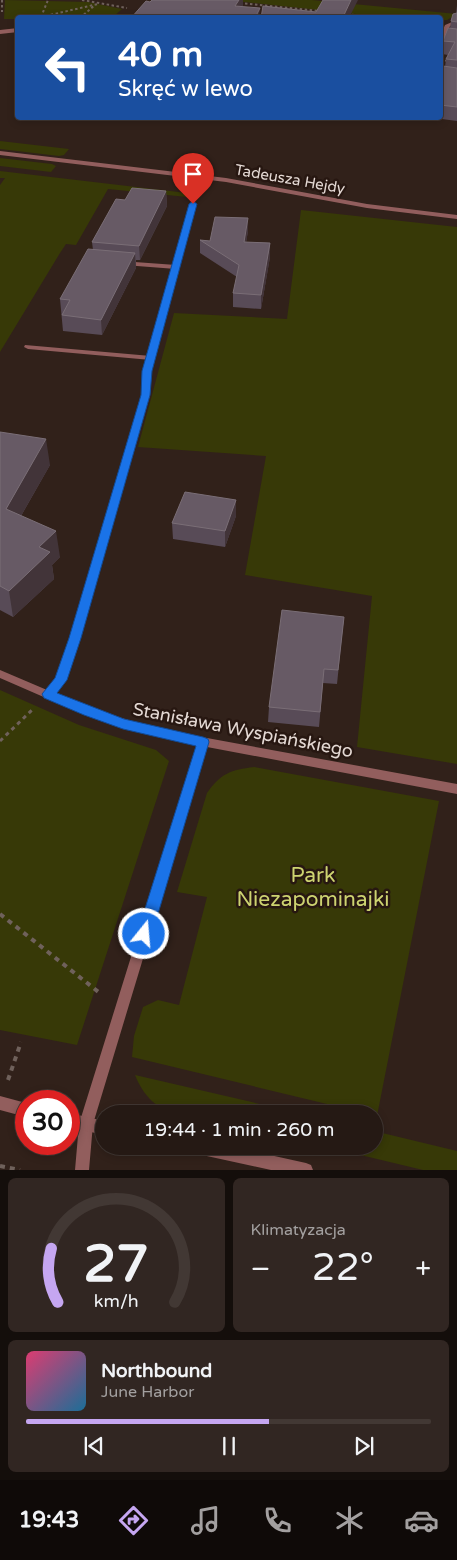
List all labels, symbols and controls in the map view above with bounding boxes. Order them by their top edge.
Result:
text: 40 m [118,34,203,76]
icon: left [35,35,100,100]
text: Skręć w lewo [118,76,253,102]
pin [172,153,214,204]
icon: arrive [179,160,207,188]
street label: Tadeusza Hejdy [234,160,346,198]
street label: Stanisława Wyspiańskiego [131,698,355,762]
park label: Park Niezapominajki [236,863,390,912]
position arrow [117,907,169,959]
speed limit sign: 30 [15,1090,80,1155]
text: 19:44 · 1 min · 260 m [143,1119,335,1141]
text: Klimatyzacja [251,1220,346,1240]
text: 27 [84,1233,149,1296]
text: 22° [312,1245,374,1291]
text: − [251,1252,270,1286]
text: + [415,1252,431,1286]
text: km/h [94,1291,139,1312]
text: Northbound [101,1360,212,1382]
text: June Harbor [101,1382,194,1402]
icon: previous [80,1432,108,1460]
icon: pause [215,1432,243,1460]
icon: next [350,1432,378,1460]
icon: directions [116,1503,151,1538]
icon: music [188,1503,223,1538]
icon: phone [260,1503,295,1538]
icon: climate [332,1503,367,1538]
icon: car [404,1503,439,1538]
text: 19:43 [18,1507,79,1533]

